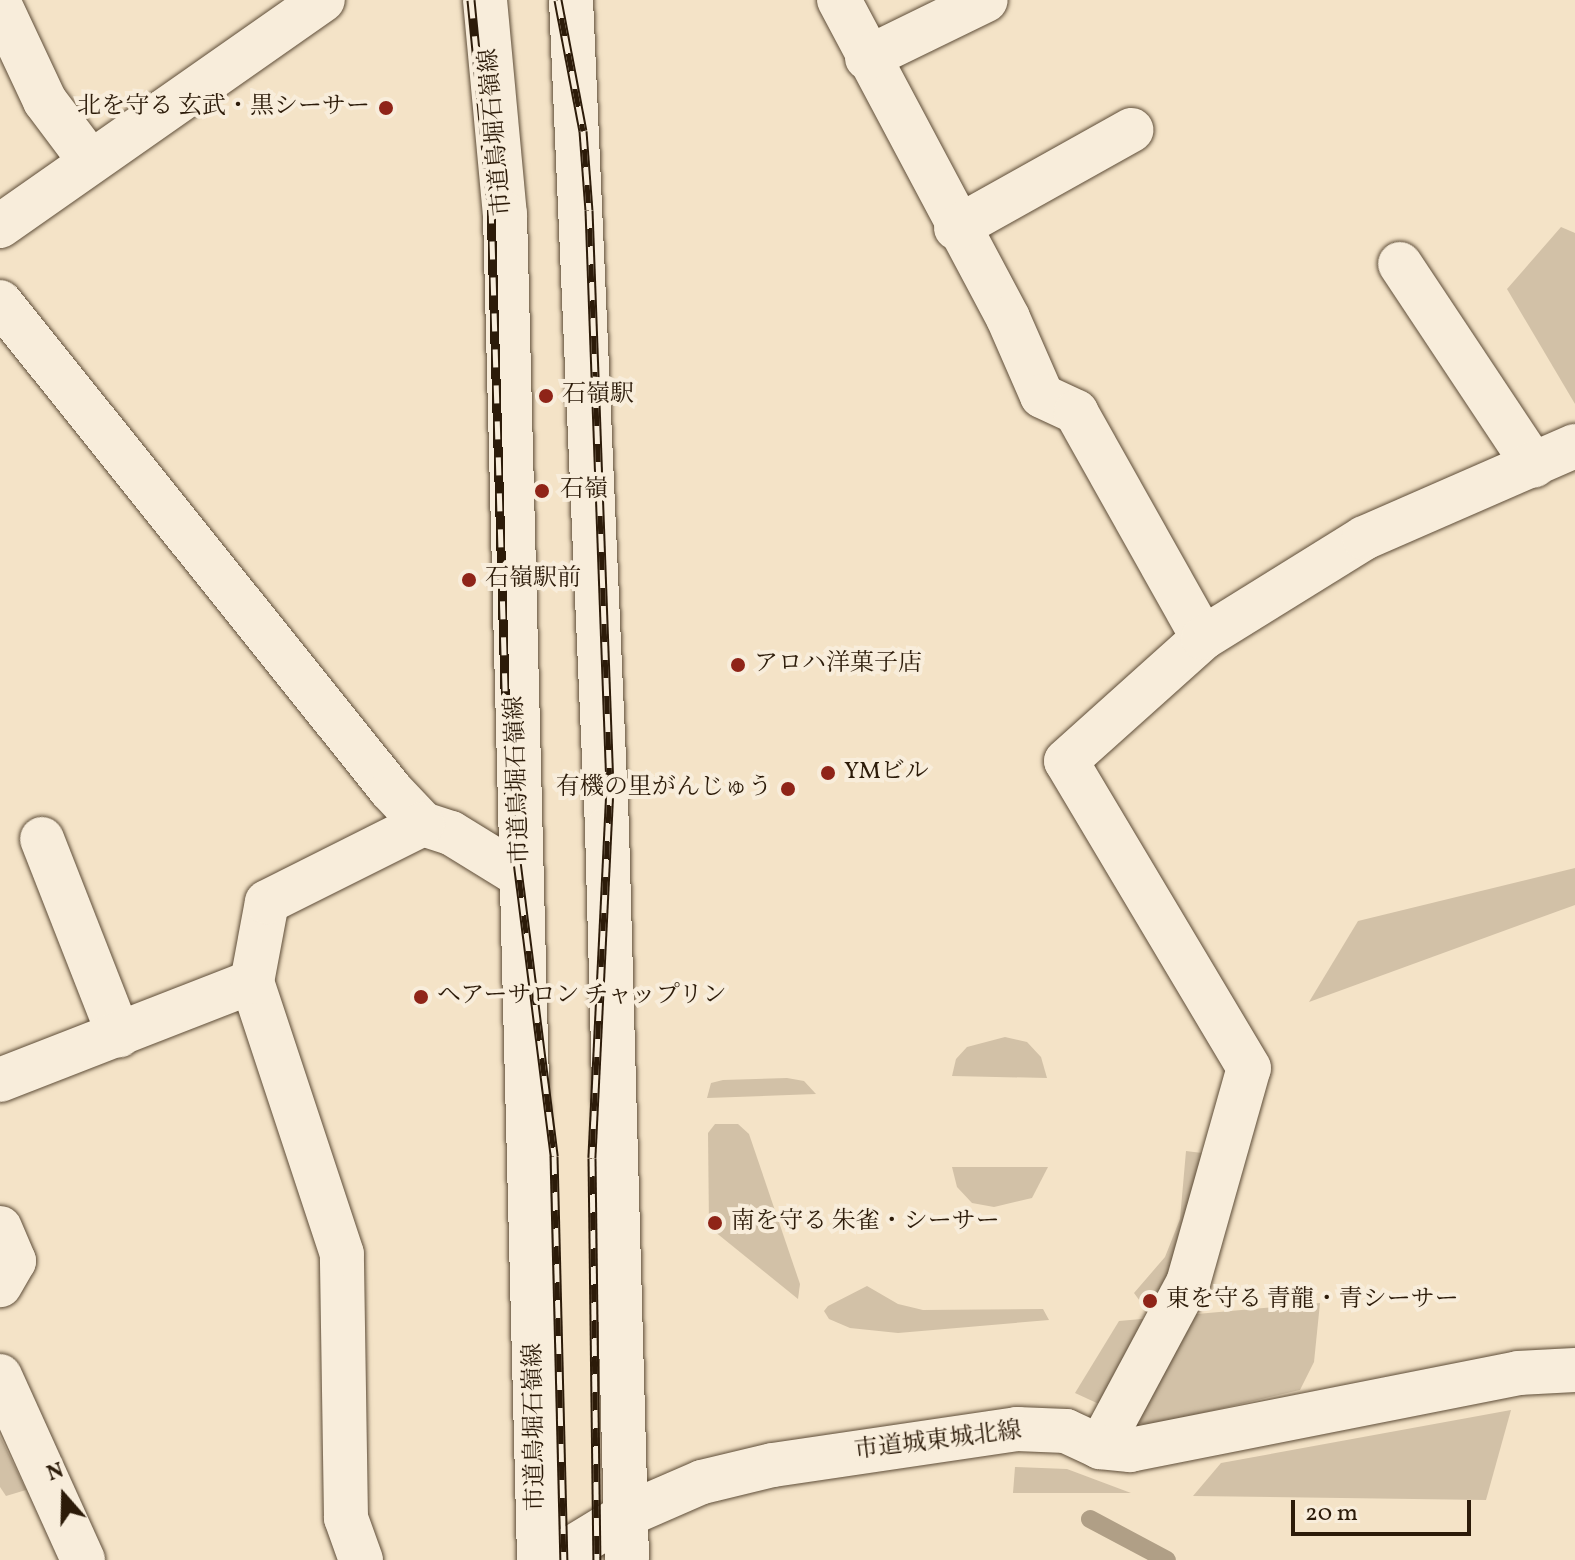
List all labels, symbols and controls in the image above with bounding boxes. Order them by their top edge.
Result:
street label: 市道鳥堀石嶺線 [475,47,519,217]
place label: 北を守る 玄武・黒シーサー [77,94,370,122]
marker: 北を守る 玄武・黒シーサー [377,99,395,117]
place label: 石嶺駅 [562,382,634,410]
marker: 石嶺駅 [537,387,555,405]
place label: 石嶺 [560,477,608,505]
marker: 石嶺 [531,480,553,502]
place label: 石嶺駅前 [485,566,581,594]
marker: 石嶺駅前 [460,571,478,589]
place label: アロハ洋菓子店 [754,651,922,679]
marker: アロハ洋菓子店 [729,656,747,674]
street label: 市道鳥堀石嶺線 [502,696,536,864]
place label: YMビル [844,759,929,787]
marker: YMビル [819,764,837,782]
place label: 有機の里がんじゅう [556,775,772,803]
marker: 有機の里がんじゅう [779,780,797,798]
place label: ヘアーサロン チャップリン [437,983,729,1011]
marker: ヘアーサロン チャップリン [412,988,430,1006]
place label: 南を守る 朱雀・シーサー [731,1209,1000,1237]
marker: 南を守る 朱雀・シーサー [706,1214,724,1232]
place label: 東を守る 青龍・青シーサー [1166,1287,1459,1315]
marker: 東を守る 青龍・青シーサー [1141,1292,1159,1310]
street label: 市道鳥堀石嶺線 [520,1343,552,1511]
street label: 市道城東城北線 [853,1417,1023,1467]
north arrow [24,1456,104,1536]
text: N [43,1456,68,1490]
scale bar [1295,1484,1475,1534]
text: 20 m [1305,1497,1358,1531]

